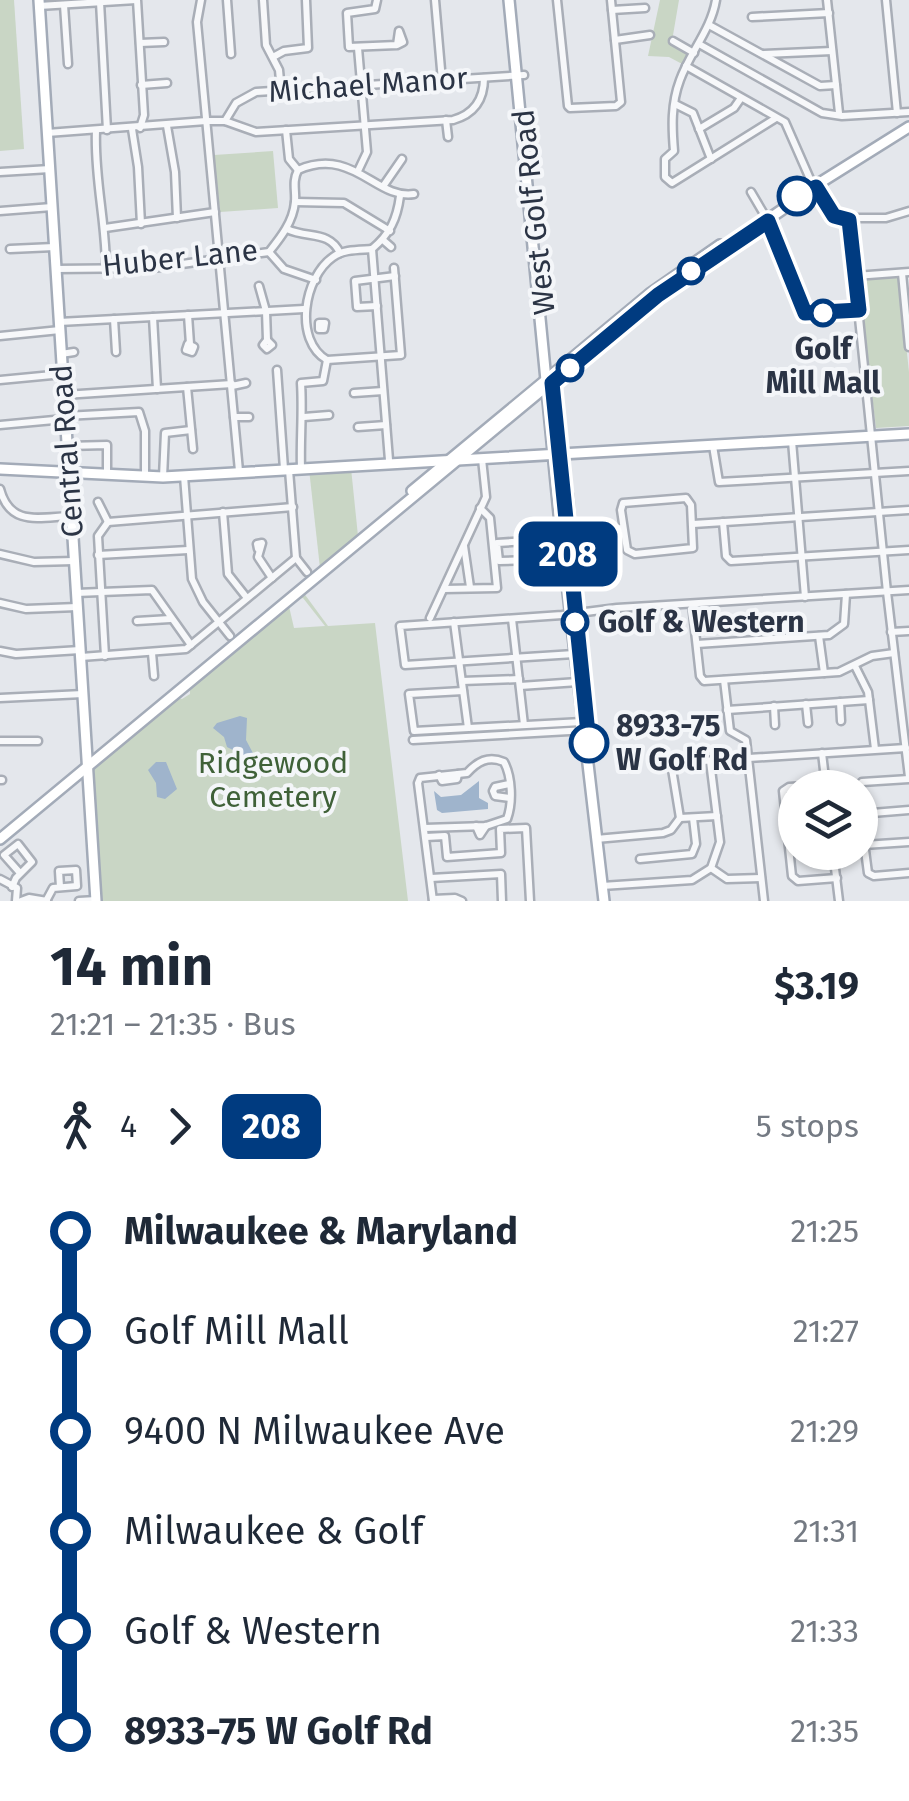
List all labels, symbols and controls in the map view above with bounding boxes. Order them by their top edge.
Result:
street label: Michael Manor [267,60,469,110]
street label: West Golf Road [505,108,563,316]
unlabelled marker [778,177,816,215]
street label: Huber Lane [100,232,260,284]
unlabelled marker [678,258,704,284]
marker: Golf Mill Mall [810,300,836,326]
place label: Golf Mill Mall [766,331,880,401]
unlabelled marker [557,355,583,381]
street label: Central Road [43,363,91,539]
line badge: 208 [510,522,626,586]
text: 208 [539,533,597,575]
place label: Golf & Western [598,604,805,640]
marker: Golf & Western [562,609,588,635]
place label: 8933-75 W Golf Rd [616,708,748,778]
marker: 8933-75 W Golf Rd [570,724,608,762]
park label: Ridgewood Cemetery [198,745,348,815]
map controls [778,770,878,870]
button: layers [778,770,878,870]
text: 14 min [50,934,213,1000]
text: $3.19 [774,963,859,1009]
text: 21:21 – 21:35 · Bus [50,1005,296,1043]
icon: walk [50,1099,105,1154]
icon: forward [152,1099,207,1154]
text: 208 [242,1105,301,1147]
text: 4 [120,1107,137,1145]
text: 5 stops [756,1107,859,1145]
text: Milwaukee & Maryland [124,1208,518,1254]
text: 21:25 [791,1212,859,1250]
text: Golf Mill Mall [124,1308,349,1354]
text: 21:27 [793,1312,859,1350]
text: 9400 N Milwaukee Ave [124,1408,505,1454]
text: 21:29 [790,1412,859,1450]
text: Milwaukee & Golf [124,1508,423,1554]
text: 21:31 [793,1512,859,1550]
text: Golf & Western [124,1608,382,1654]
text: 21:33 [790,1612,859,1650]
text: 8933-75 W Golf Rd [124,1708,433,1754]
text: 21:35 [790,1712,859,1750]

